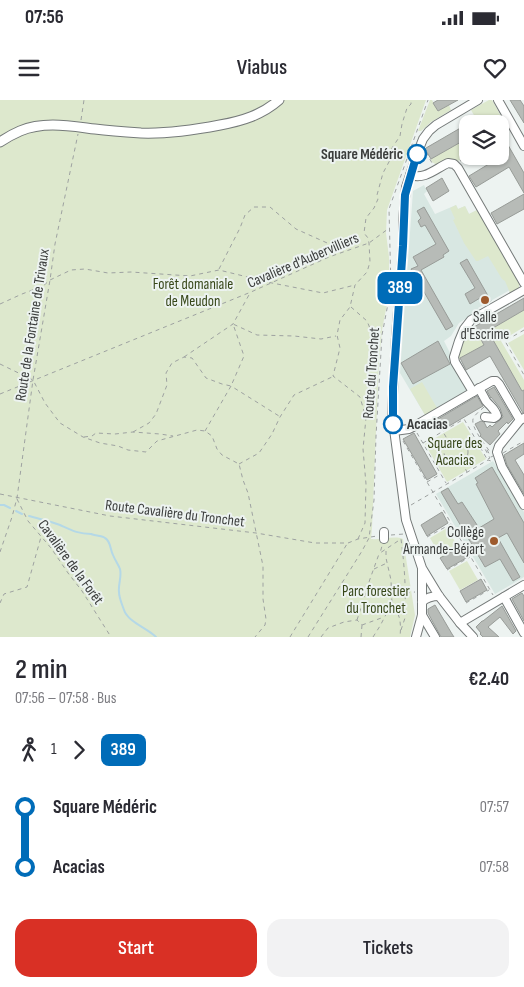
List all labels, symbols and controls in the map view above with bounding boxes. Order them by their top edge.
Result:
text: 07:56 [25,6,64,29]
icon: menu [15,54,43,82]
text: Viabus [237,54,287,81]
icon: heart [481,54,509,82]
map controls [459,115,509,165]
button: layers [459,115,509,165]
marker: Square Médéric [407,144,427,164]
place label: Square Médéric [321,145,403,164]
street label: Cavalière d'Aubervilliers [245,228,362,292]
street label: Route de la Fontaine de Trivaux [11,247,54,403]
line badge: 389 [371,272,429,304]
park label: Forêt domaniale de Meudon [153,275,233,311]
text: 389 [387,277,413,298]
marker: Salle d'Escrime [479,294,491,306]
place label: Salle d'Escrime [461,308,509,344]
street label: Route du Tronchet [359,326,384,419]
marker: Acacias [383,414,403,434]
place label: Acacias [406,415,448,434]
park label: Square des Acacias [428,434,482,470]
street label: Route Cavalière du Tronchet [104,496,246,532]
street label: Cavalière de la Forêt [33,516,108,609]
place label: Collège Armande-Béjart [402,523,484,559]
marker: Collège Armande-Béjart [488,535,500,547]
park label: Parc forestier du Tronchet [342,582,411,618]
text: 2 min [15,653,67,686]
text: €2.40 [468,668,509,691]
text: 07:56 – 07:58 · Bus [15,689,117,708]
icon: walk [15,736,43,764]
icon: forward [65,736,93,764]
text: 389 [111,739,136,760]
text: 1 [51,740,57,759]
text: Square Médéric [53,796,157,819]
text: 07:57 [480,798,509,817]
text: Acacias [53,856,105,879]
text: 07:58 [479,858,509,877]
button: Start [15,919,257,977]
button: Tickets [267,919,509,977]

